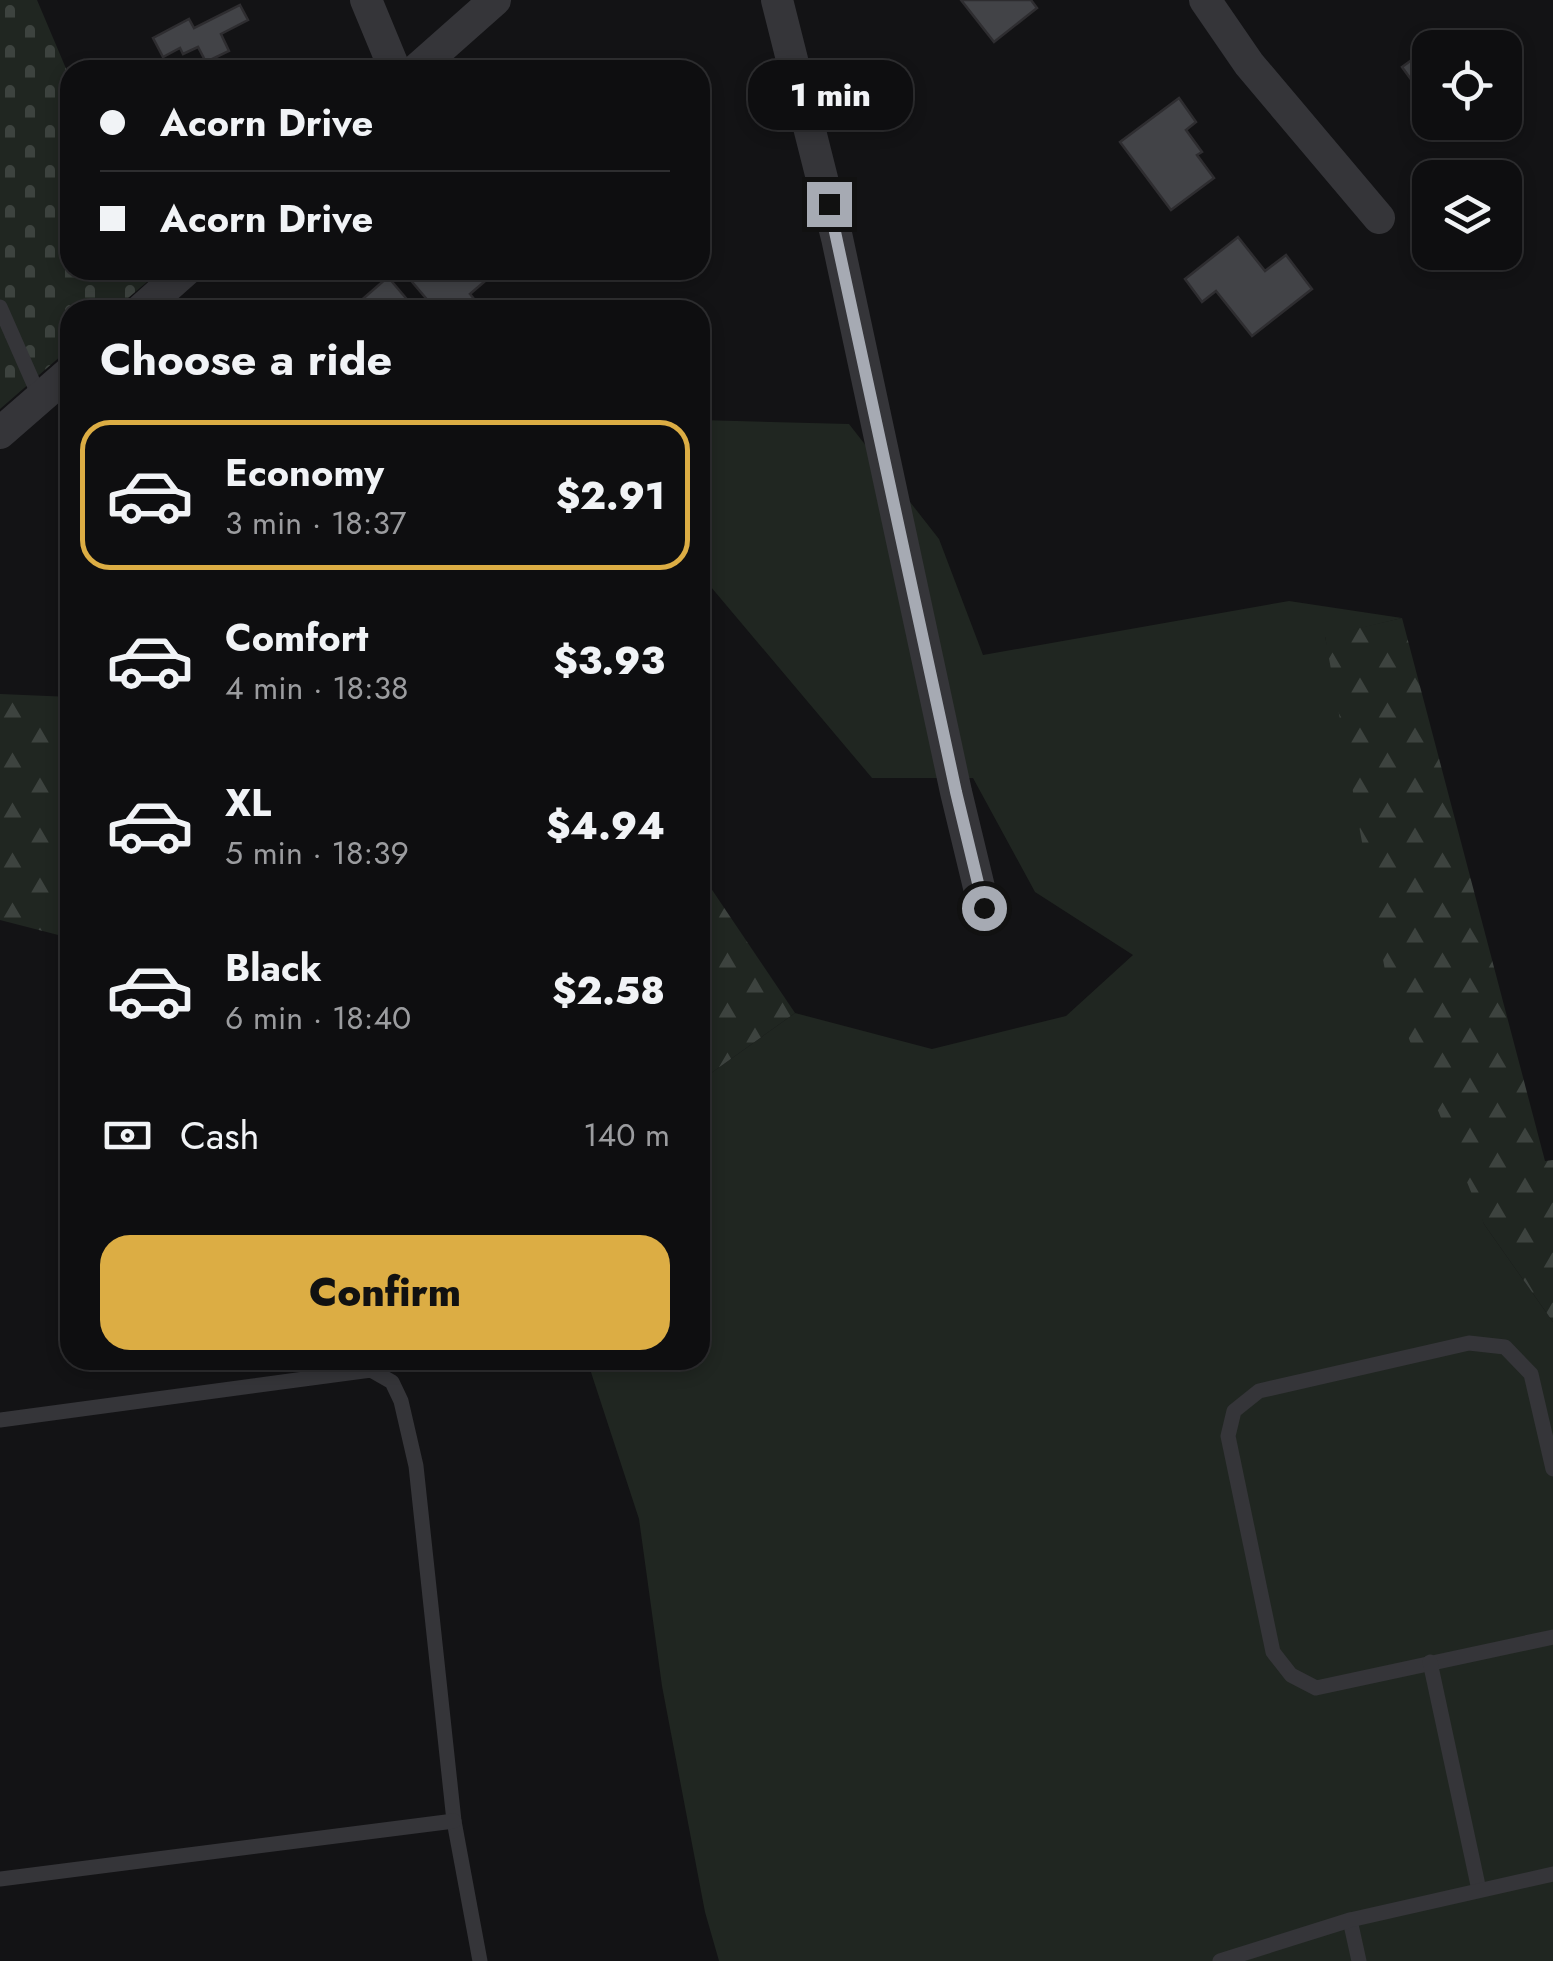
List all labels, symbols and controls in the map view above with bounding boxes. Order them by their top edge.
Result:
map controls [1412,30,1522,270]
button: locate [1412,30,1522,140]
callout: 1 min [746,59,912,129]
text: 1 min [790,72,871,118]
text: Acorn Drive [160,95,373,150]
button: layers [1412,160,1522,270]
route end [807,182,852,227]
text: Acorn Drive [160,191,373,246]
text: Choose a ride [100,327,392,392]
text: Economy [225,445,384,500]
icon: car [105,450,195,540]
text: $2.91 [556,468,665,523]
text: 3 min · 18:37 [225,500,406,546]
text: Comfort [225,610,368,665]
icon: car [105,615,195,705]
text: $3.93 [554,633,665,688]
text: 4 min · 18:38 [225,665,409,711]
text: XL [225,775,271,830]
icon: car [105,780,195,870]
text: $4.94 [546,798,665,853]
text: 5 min · 18:39 [225,830,409,876]
route start [962,886,1007,931]
text: Black [225,940,322,995]
icon: car [105,945,195,1035]
text: $2.58 [552,963,665,1018]
text: 6 min · 18:40 [225,995,411,1041]
icon: cash [100,1108,155,1163]
text: Cash [180,1108,260,1163]
text: 140 m [583,1112,670,1158]
button: Confirm [100,1235,670,1350]

